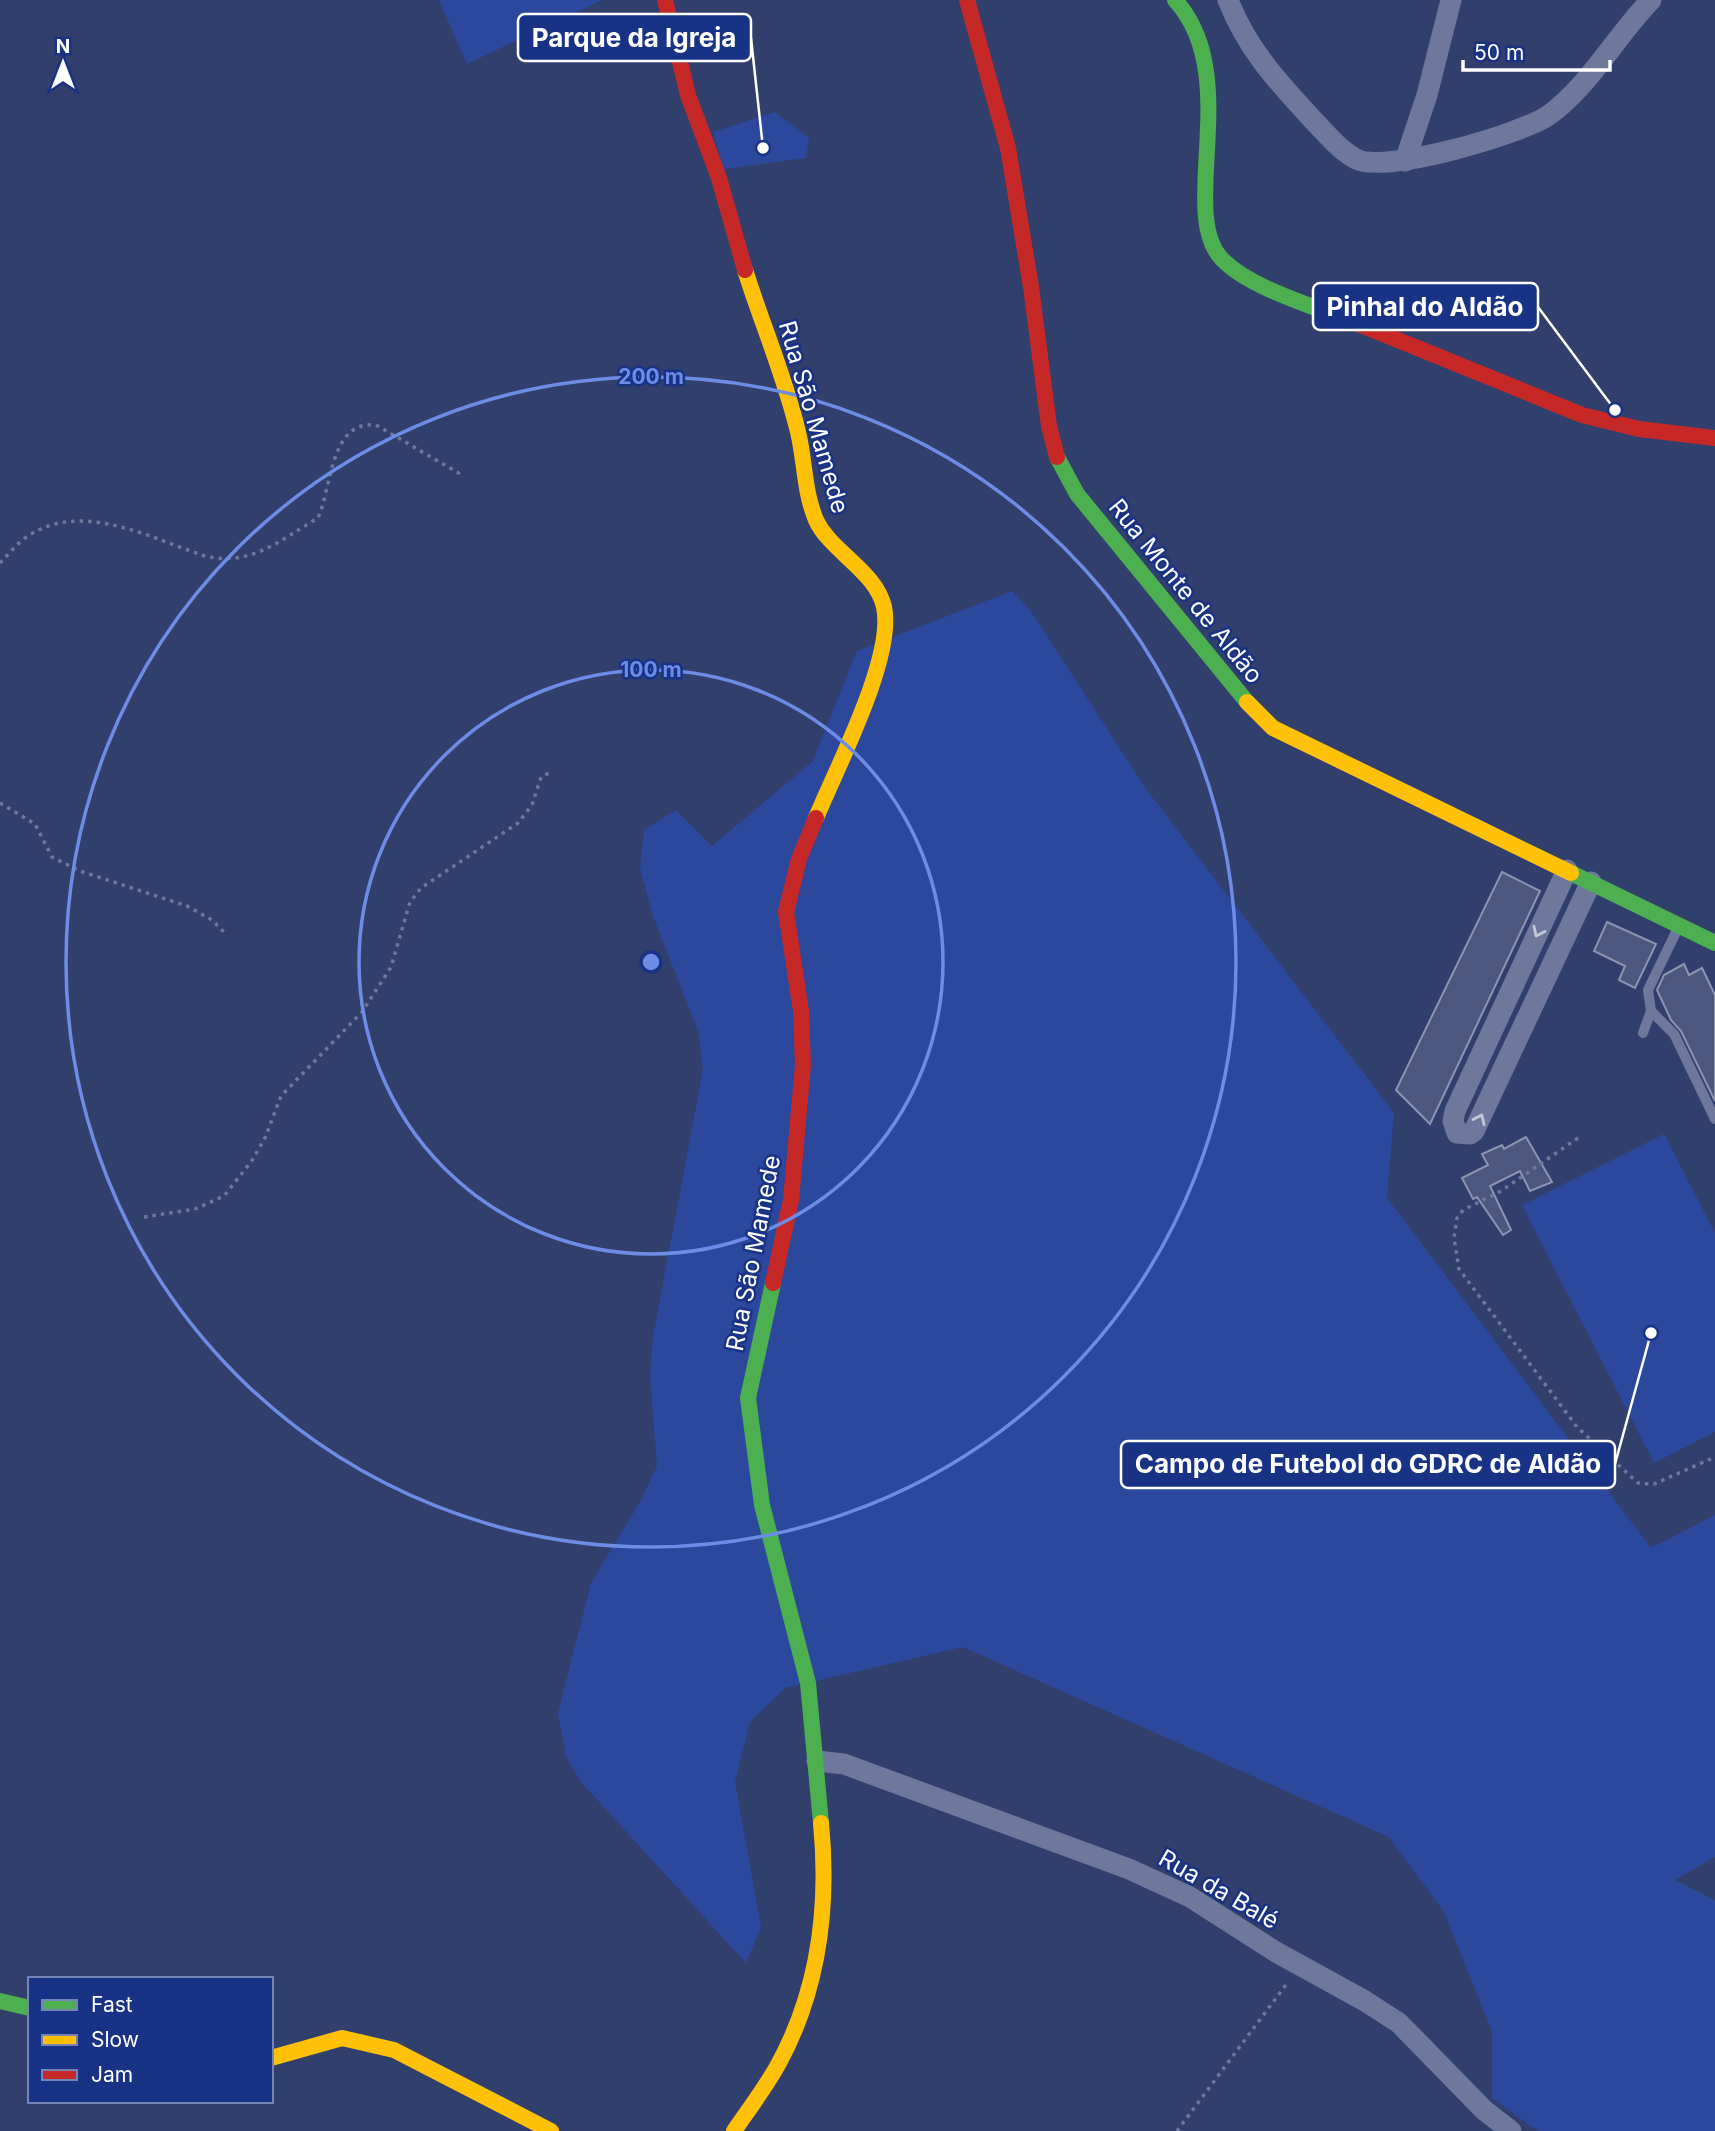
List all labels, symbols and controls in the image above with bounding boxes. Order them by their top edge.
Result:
callout: Parque da Igreja [518,14,751,61]
text: Parque da Igreja [532,22,736,53]
north arrow [28,28,98,98]
scale bar [1463,28,1610,72]
text: N [56,35,70,58]
text: 50 m [1474,40,1524,65]
callout: Pinhal do Aldão [1313,283,1538,330]
text: Pinhal do Aldão [1327,291,1523,322]
street label: Rua São Mamede [773,317,855,517]
text: 200 m [618,364,684,389]
street label: Rua Monte de Aldão [1103,493,1269,689]
text: 100 m [620,657,682,682]
one-way arrow [1532,925,1546,937]
centre of rings [639,950,663,974]
one-way arrow [1472,1114,1486,1127]
street label: Rua São Mamede [720,1153,786,1353]
callout: Campo de Futebol do GDRC de Aldão [1121,1441,1615,1488]
text: Campo de Futebol do GDRC de Aldão [1135,1448,1601,1479]
street label: Rua da Balé [1154,1843,1284,1935]
legend [28,1977,273,2103]
text: Fast [91,1992,133,2017]
text: Slow [91,2027,139,2052]
text: Jam [91,2062,133,2087]

